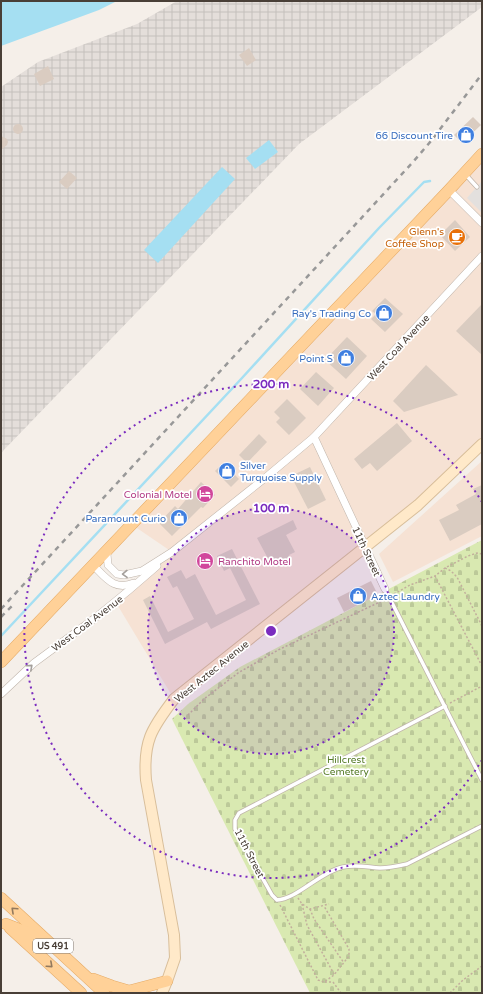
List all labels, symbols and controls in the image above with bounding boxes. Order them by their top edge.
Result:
shop icon: 66 Discount Tire [456,125,476,145]
place label: 66 Discount Tire [375,130,453,142]
place label: Glenn's Coffee Shop [385,226,444,250]
cafe icon: Glenn's Coffee Shop [447,227,467,247]
shop icon: Ray's Trading Co [374,303,394,323]
place label: Ray's Trading Co [292,308,371,320]
street label: West Coal Avenue [365,312,433,383]
shop icon: Point S [336,348,356,368]
place label: Point S [299,353,333,365]
text: 200 m [253,377,289,391]
place label: Silver Turquoise Supply [240,460,323,484]
shop icon: Silver Turquoise Supply [217,461,237,481]
hotel icon: Colonial Motel [195,484,215,504]
place label: Colonial Motel [124,489,192,501]
text: 100 m [253,501,289,515]
shop icon: Paramount Curio [169,508,189,528]
place label: Paramount Curio [85,513,166,525]
street label: 11th Street [349,525,383,578]
hotel icon: Ranchito Motel [195,551,215,571]
place label: Ranchito Motel [218,556,291,568]
one-way arrow [122,570,128,578]
shop icon: Aztec Laundry [348,586,368,606]
place label: Aztec Laundry [371,591,440,603]
street label: West Coal Avenue [50,593,126,654]
centre of rings [264,624,278,638]
street label: West Aztec Avenue [172,638,251,705]
one-way arrow [25,665,32,672]
park label: Hillcrest Cemetery [323,754,370,778]
street label: 11th Street [232,827,267,880]
one-way arrow [11,908,18,915]
road number: US 491 [33,939,73,953]
one-way arrow [46,960,53,967]

